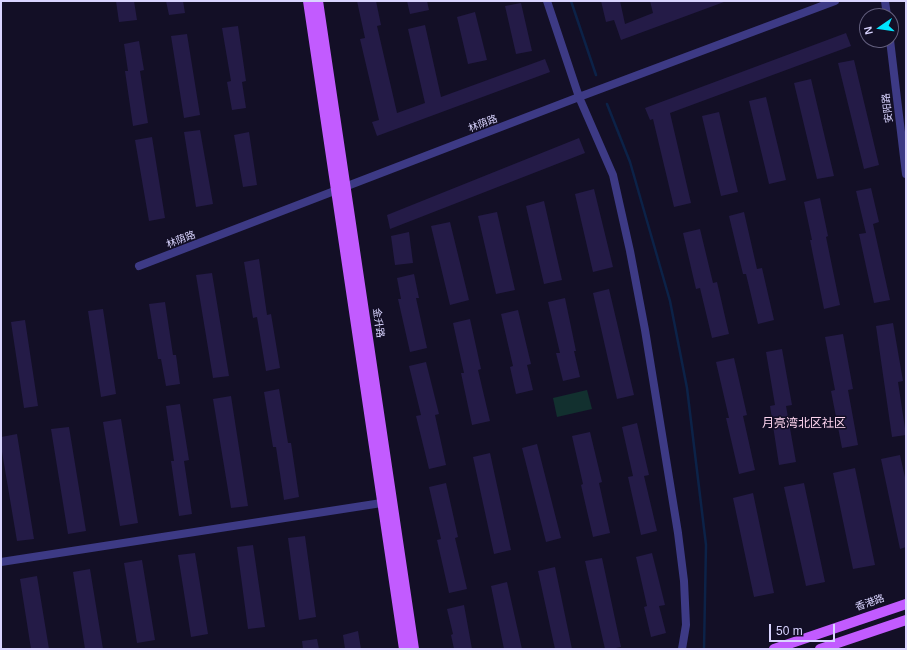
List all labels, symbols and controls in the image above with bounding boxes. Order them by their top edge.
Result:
north arrow [859,8,899,48]
text: N [862,25,875,36]
street label: 安阳路 [880,92,896,124]
street label: 林荫路 [467,113,499,135]
street label: 林荫路 [165,229,197,251]
street label: 金升路 [370,307,386,339]
district label: 月亮湾北区社区 [762,417,846,431]
street label: 香港路 [854,592,886,614]
scale bar [771,616,837,642]
text: 50 m [776,624,803,638]

